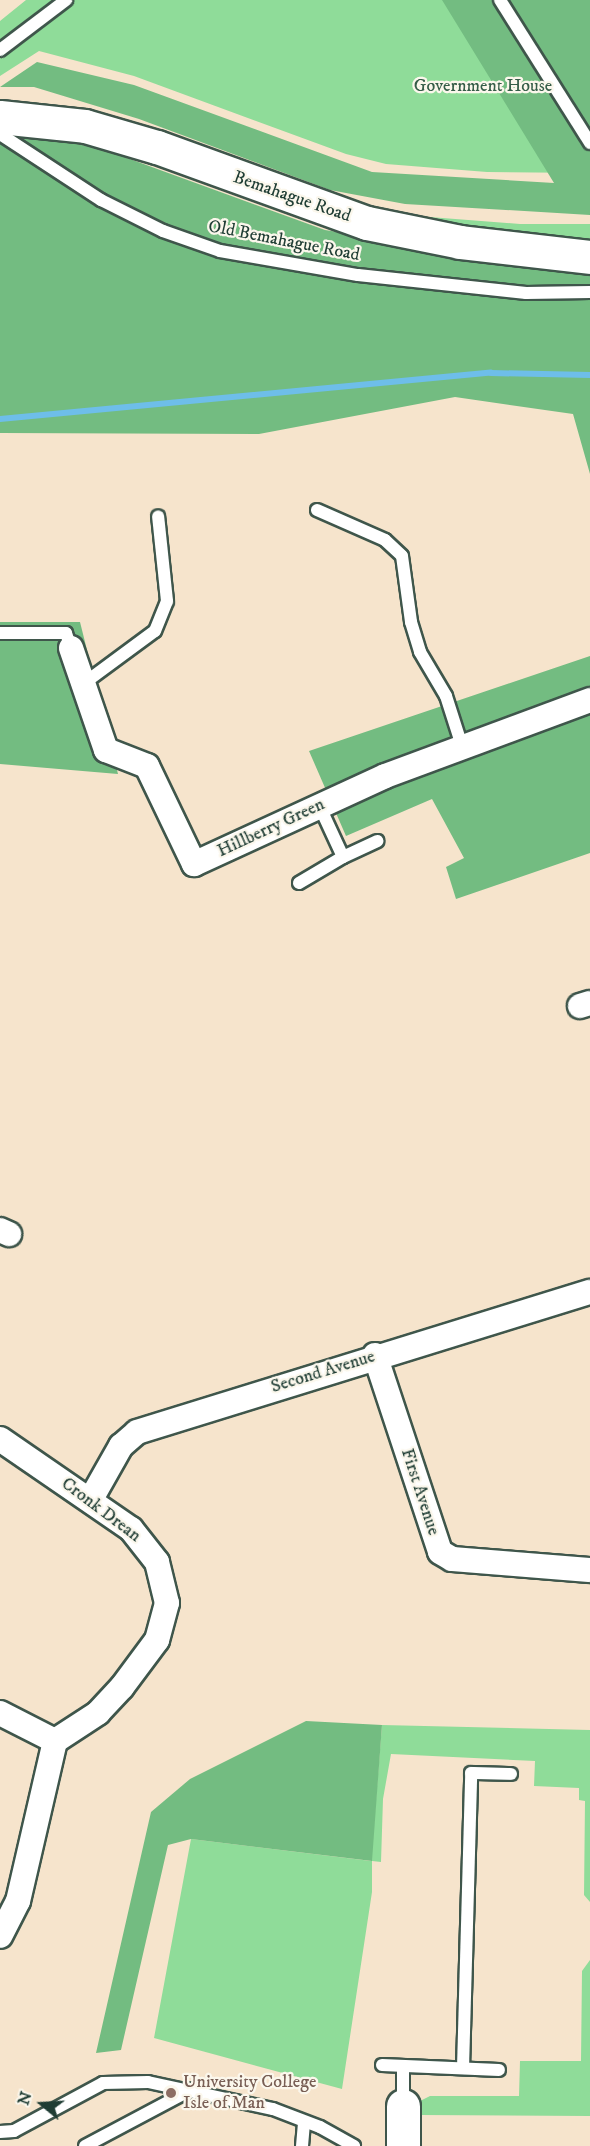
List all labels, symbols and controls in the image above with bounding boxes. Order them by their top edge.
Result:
park label: Government House [414,75,552,97]
street label: Bemahague Road [230,167,354,227]
street label: Old Bemahague Road [206,216,362,266]
street label: Hillberry Green [214,794,328,862]
street label: Second Avenue [268,1346,378,1398]
street label: First Avenue [396,1446,444,1538]
street label: Cronk Drean [57,1473,145,1547]
place label: University College Isle of Man [183,2072,316,2114]
north arrow [12,2074,72,2134]
marker: University College Isle of Man [164,2086,178,2100]
text: N [13,2089,36,2108]

